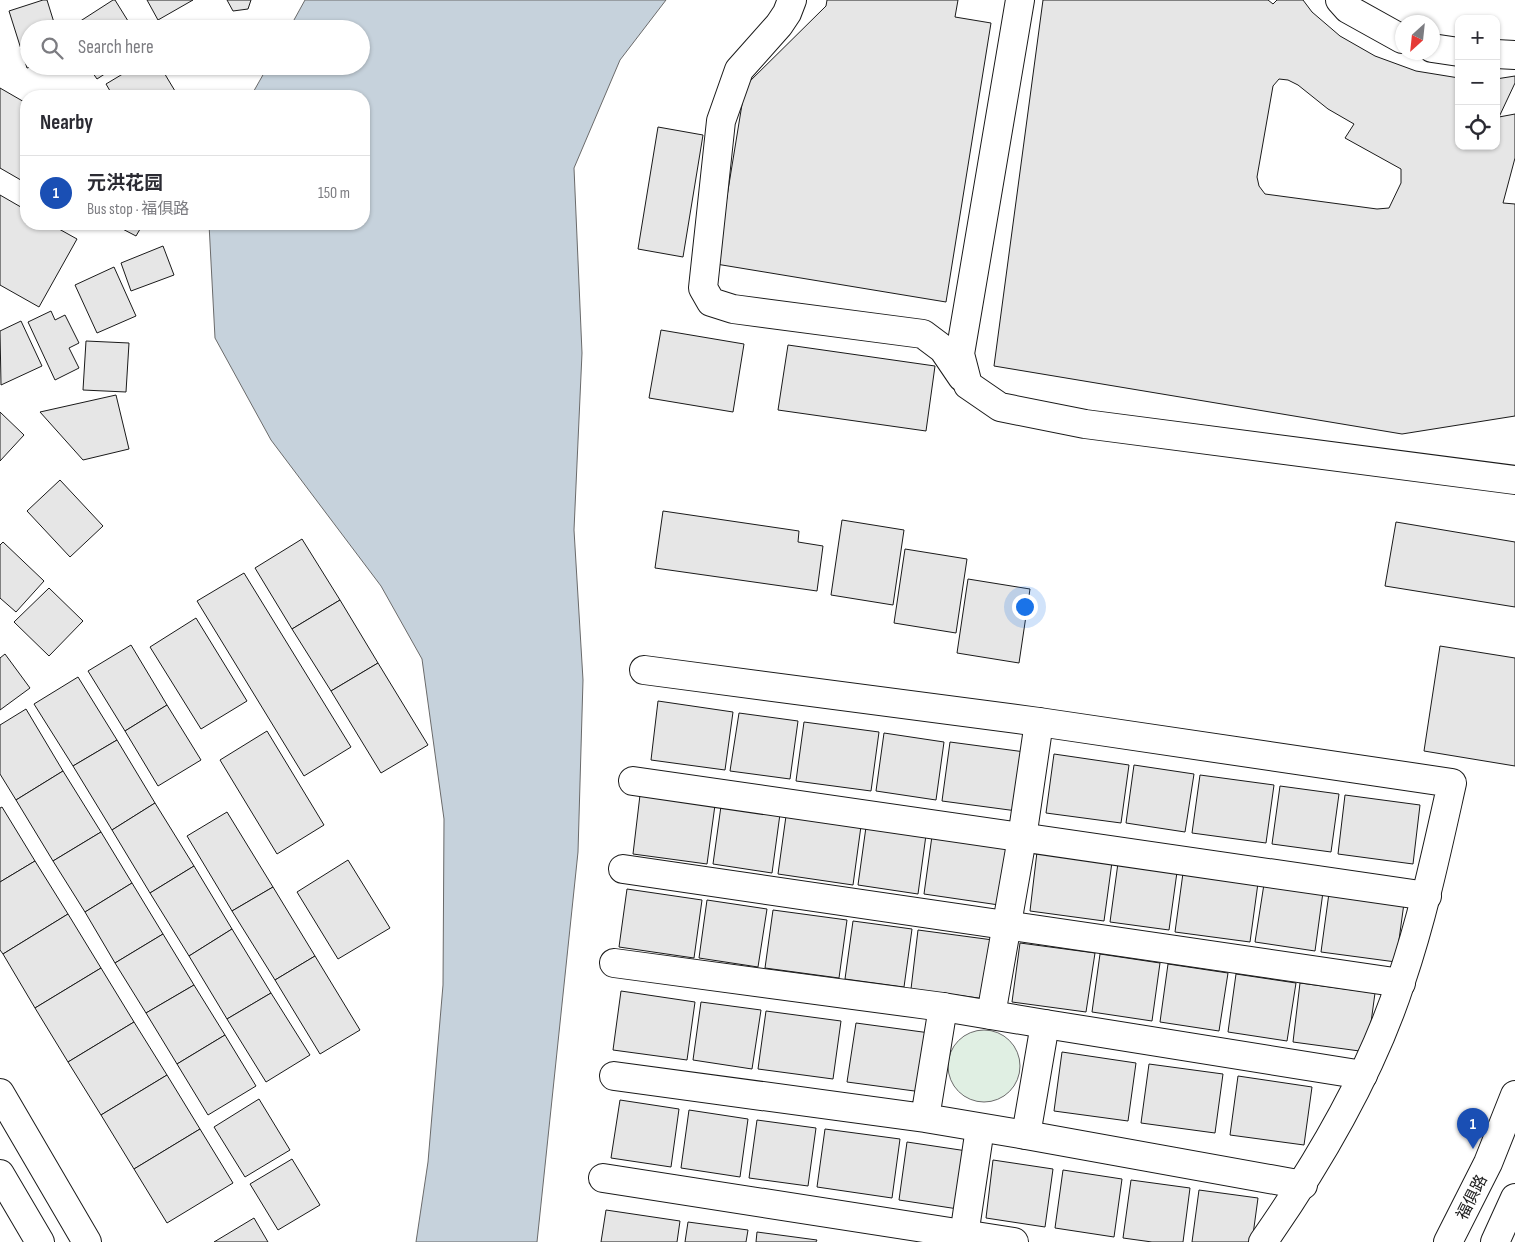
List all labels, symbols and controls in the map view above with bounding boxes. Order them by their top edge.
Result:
north arrow [1395,15,1440,60]
map controls [1455,15,1500,150]
button: + [1455,15,1500,60]
search box [20,20,370,75]
icon: search [38,34,66,62]
text: Search here [78,36,154,59]
button: − [1455,60,1500,105]
button: locate [1455,105,1500,150]
text: Nearby [40,110,93,135]
text: 元洪花园 [87,172,163,195]
text: 1 [53,184,59,203]
text: 150 m [318,184,350,203]
text: Bus stop · 福俱路 [87,200,189,219]
your location [1012,594,1038,620]
pin: 1 [1457,1108,1489,1149]
street label: 福俱路 [1453,1172,1492,1223]

